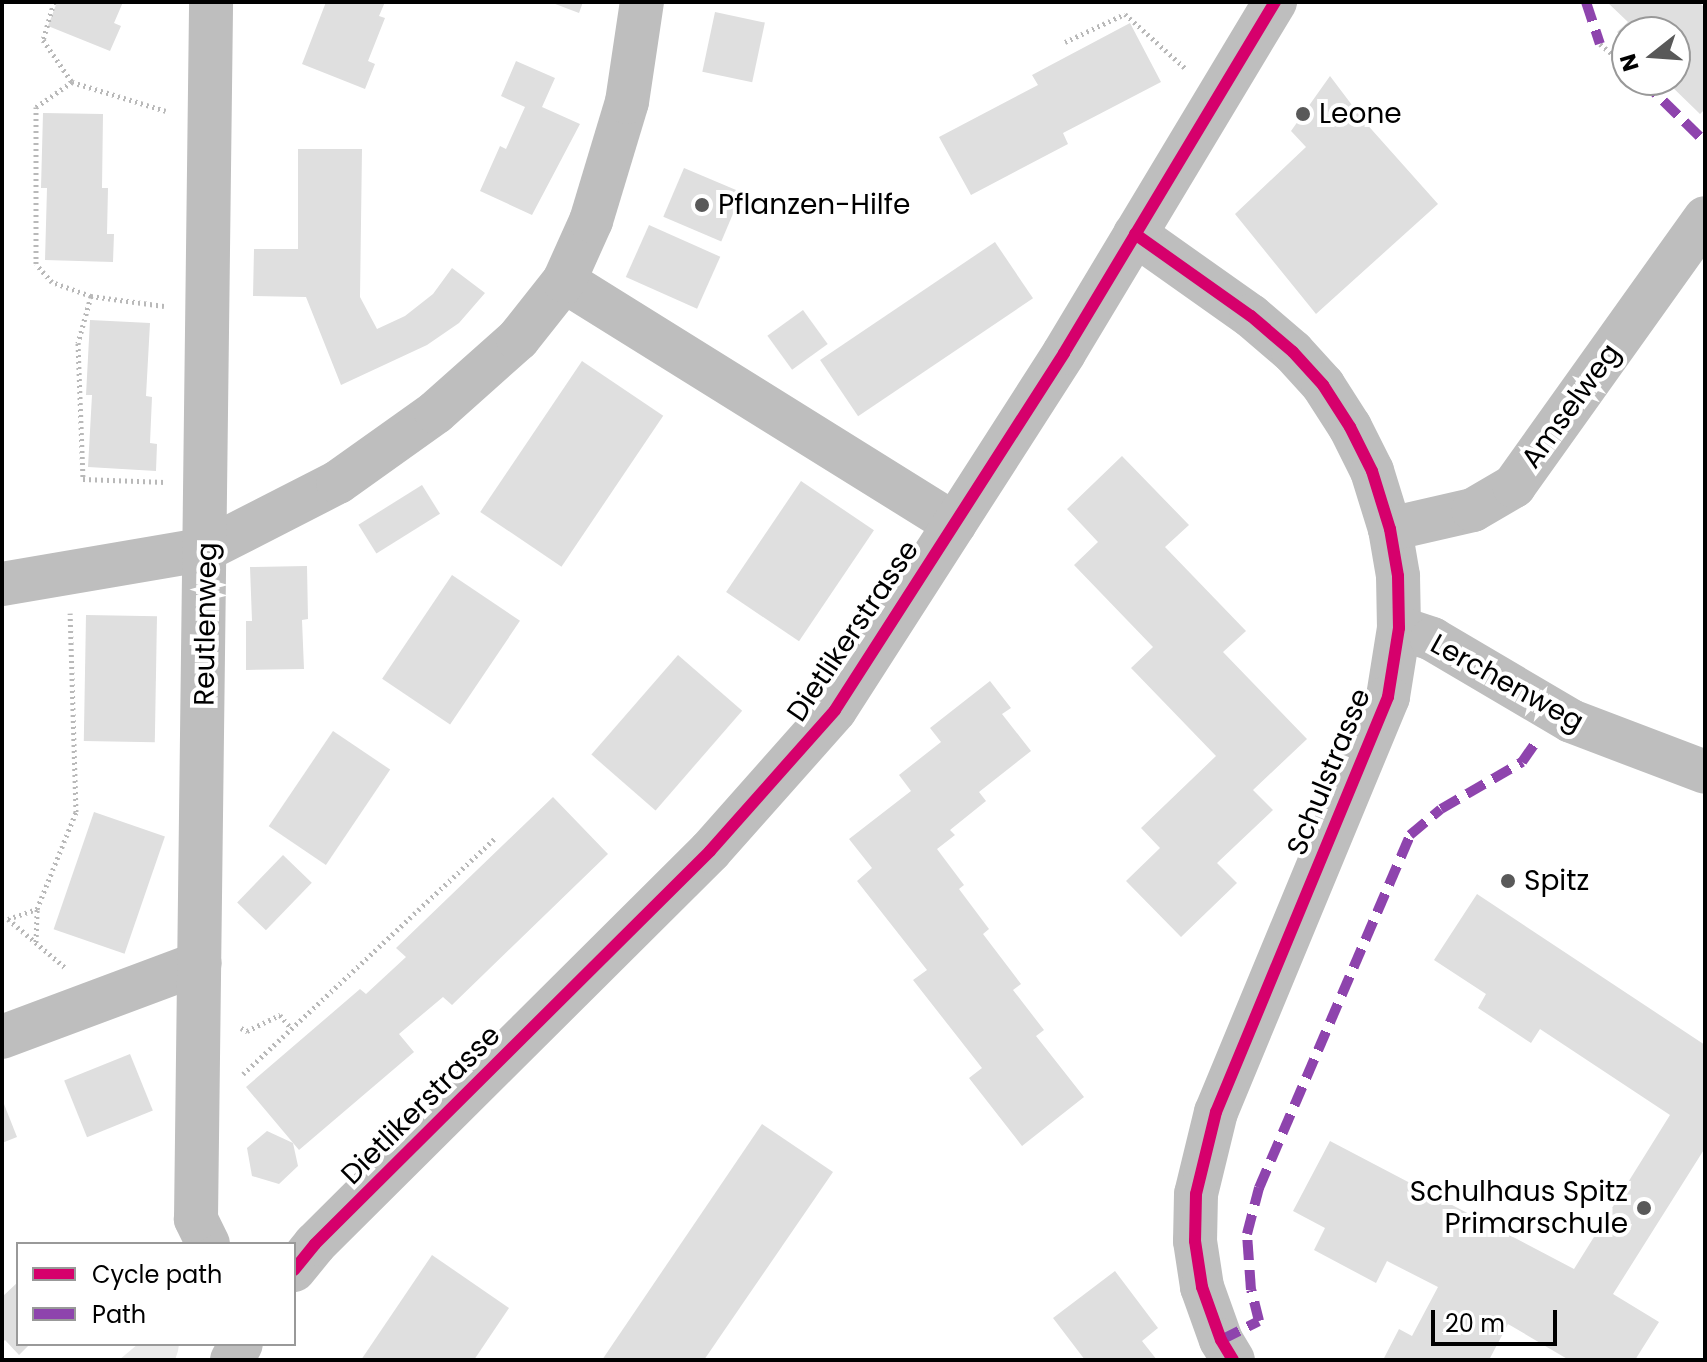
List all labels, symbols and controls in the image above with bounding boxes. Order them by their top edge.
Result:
north arrow [1611,16,1691,96]
text: N [1612,50,1647,75]
place label: Leone [1319,97,1402,131]
marker: Leone [1294,105,1312,123]
place label: Pflanzen-Hilfe [718,188,910,222]
marker: Pflanzen-Hilfe [693,196,711,214]
street label: Amselweg [1515,337,1627,475]
street label: Dietlikerstrasse [780,534,926,728]
street label: Reutlenweg [188,542,224,706]
street label: Lerchenweg [1425,627,1589,739]
street label: Schulstrasse [1280,684,1378,860]
place label: Spitz [1524,864,1589,898]
marker: Spitz [1499,872,1517,890]
street label: Dietlikerstrasse [335,1019,507,1191]
place label: Schulhaus Spitz Primarschule [1410,1175,1628,1241]
marker: Schulhaus Spitz Primarschule [1635,1199,1653,1217]
legend [16,1242,296,1346]
text: Cycle path [92,1258,222,1291]
scale bar [1435,1294,1561,1344]
text: Path [92,1298,146,1331]
text: 20 m [1445,1307,1505,1340]

